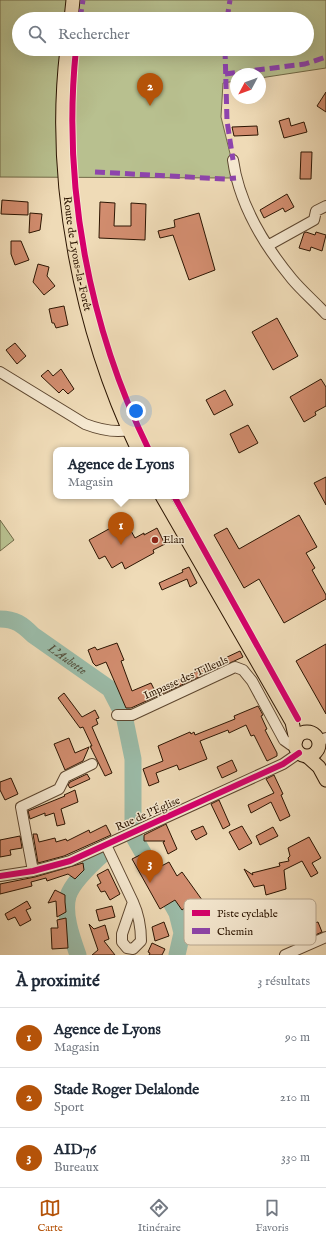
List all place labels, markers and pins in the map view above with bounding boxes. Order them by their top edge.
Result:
pin: 2 [137,73,163,106]
pin: 1 [108,512,134,545]
place label: Elan [163,533,184,547]
marker: Elan [150,535,160,545]
pin: 3 [137,850,163,883]

